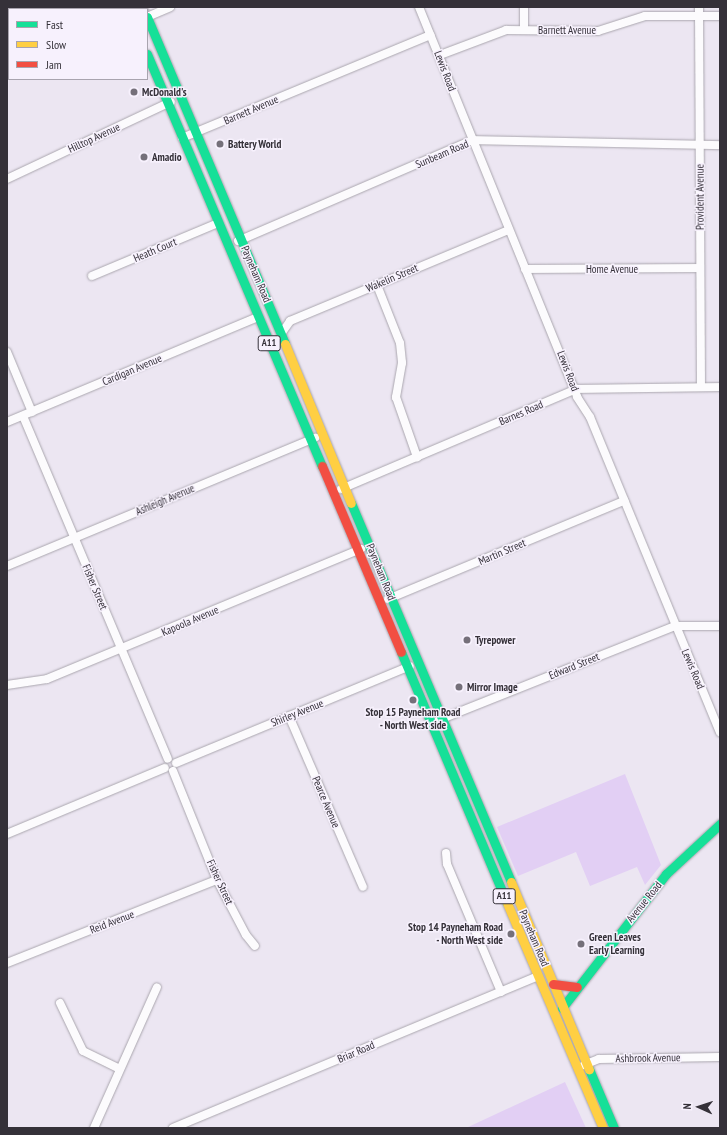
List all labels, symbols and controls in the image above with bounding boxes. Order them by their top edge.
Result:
legend [8,8,148,80]
text: Fast [46,17,63,32]
street label: Barnett Avenue [538,23,596,37]
text: Slow [46,37,66,52]
street label: Lewis Road [431,49,459,93]
text: Jam [46,57,62,72]
place label: McDonald's [142,85,187,99]
marker: McDonald's [129,87,139,97]
street label: Barnett Avenue [222,93,280,127]
street label: Hilltop Avenue [66,120,122,156]
place label: Battery World [228,137,282,151]
street label: Sunbeam Road [414,137,470,171]
marker: Battery World [215,139,225,149]
place label: Amadio [152,150,182,164]
marker: Amadio [139,152,149,162]
street label: Provident Avenue [693,164,707,230]
street label: Heath Court [131,235,179,265]
street label: Payneham Road [238,244,274,304]
street label: Wakelin Street [364,261,420,295]
street label: Home Avenue [586,262,638,276]
road number: A11 [257,335,281,351]
street label: Lewis Road [554,349,582,393]
street label: Cardigan Avenue [100,352,164,388]
street label: Barnes Road [497,398,545,428]
street label: Ashleigh Avenue [133,482,197,518]
street label: Martin Street [476,536,528,568]
street label: Payneham Road [364,542,398,602]
street label: Fisher Street [80,562,110,612]
street label: Kapoola Avenue [159,603,221,639]
place label: Tyrepower [475,633,516,647]
marker: Tyrepower [462,635,472,645]
street label: Lewis Road [679,647,707,691]
street label: Edward Street [547,650,601,682]
place label: Mirror Image [467,680,518,694]
marker: Mirror Image [454,682,464,692]
marker: Stop 15 Payneham Road - North West side [408,695,418,705]
street label: Shirley Avenue [268,696,326,730]
place label: Stop 15 Payneham Road - North West side [366,706,460,732]
street label: Pearce Avenue [309,774,343,830]
street label: Fisher Street [204,857,236,907]
street label: Avenue Road [623,879,665,925]
road number: A11 [492,888,516,904]
street label: Reid Avenue [88,907,136,937]
street label: Payneham Road [516,908,552,968]
place label: Stop 14 Payneham Road - North West side [408,921,503,947]
marker: Stop 14 Payneham Road - North West side [506,929,516,939]
place label: Green Leaves Early Learning [589,931,645,957]
marker: Green Leaves Early Learning [576,939,586,949]
street label: Briar Road [335,1038,377,1066]
street label: Ashbrook Avenue [615,1051,681,1065]
north arrow [679,1087,719,1127]
text: N [680,1103,694,1110]

